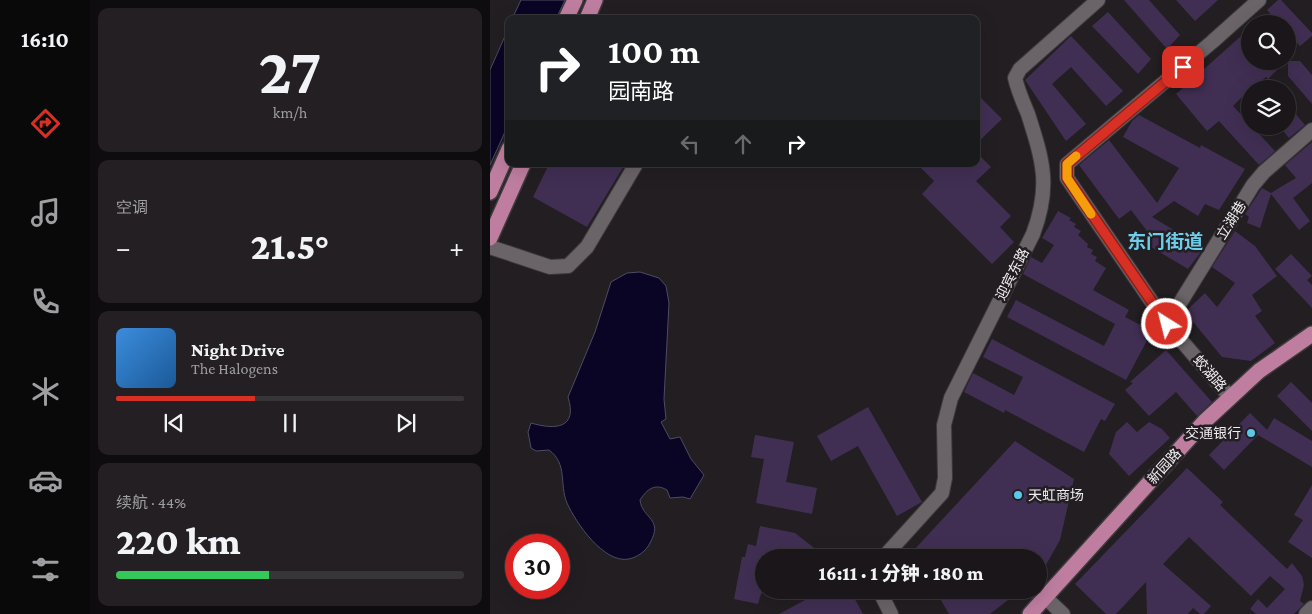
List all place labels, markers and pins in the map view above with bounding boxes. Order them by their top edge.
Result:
pin [1162,46,1204,88]
place label: 交通银行 [1185,425,1241,441]
marker: 交通银行 [1245,427,1257,439]
place label: 天虹商场 [1028,487,1084,503]
marker: 天虹商场 [1012,489,1024,501]

